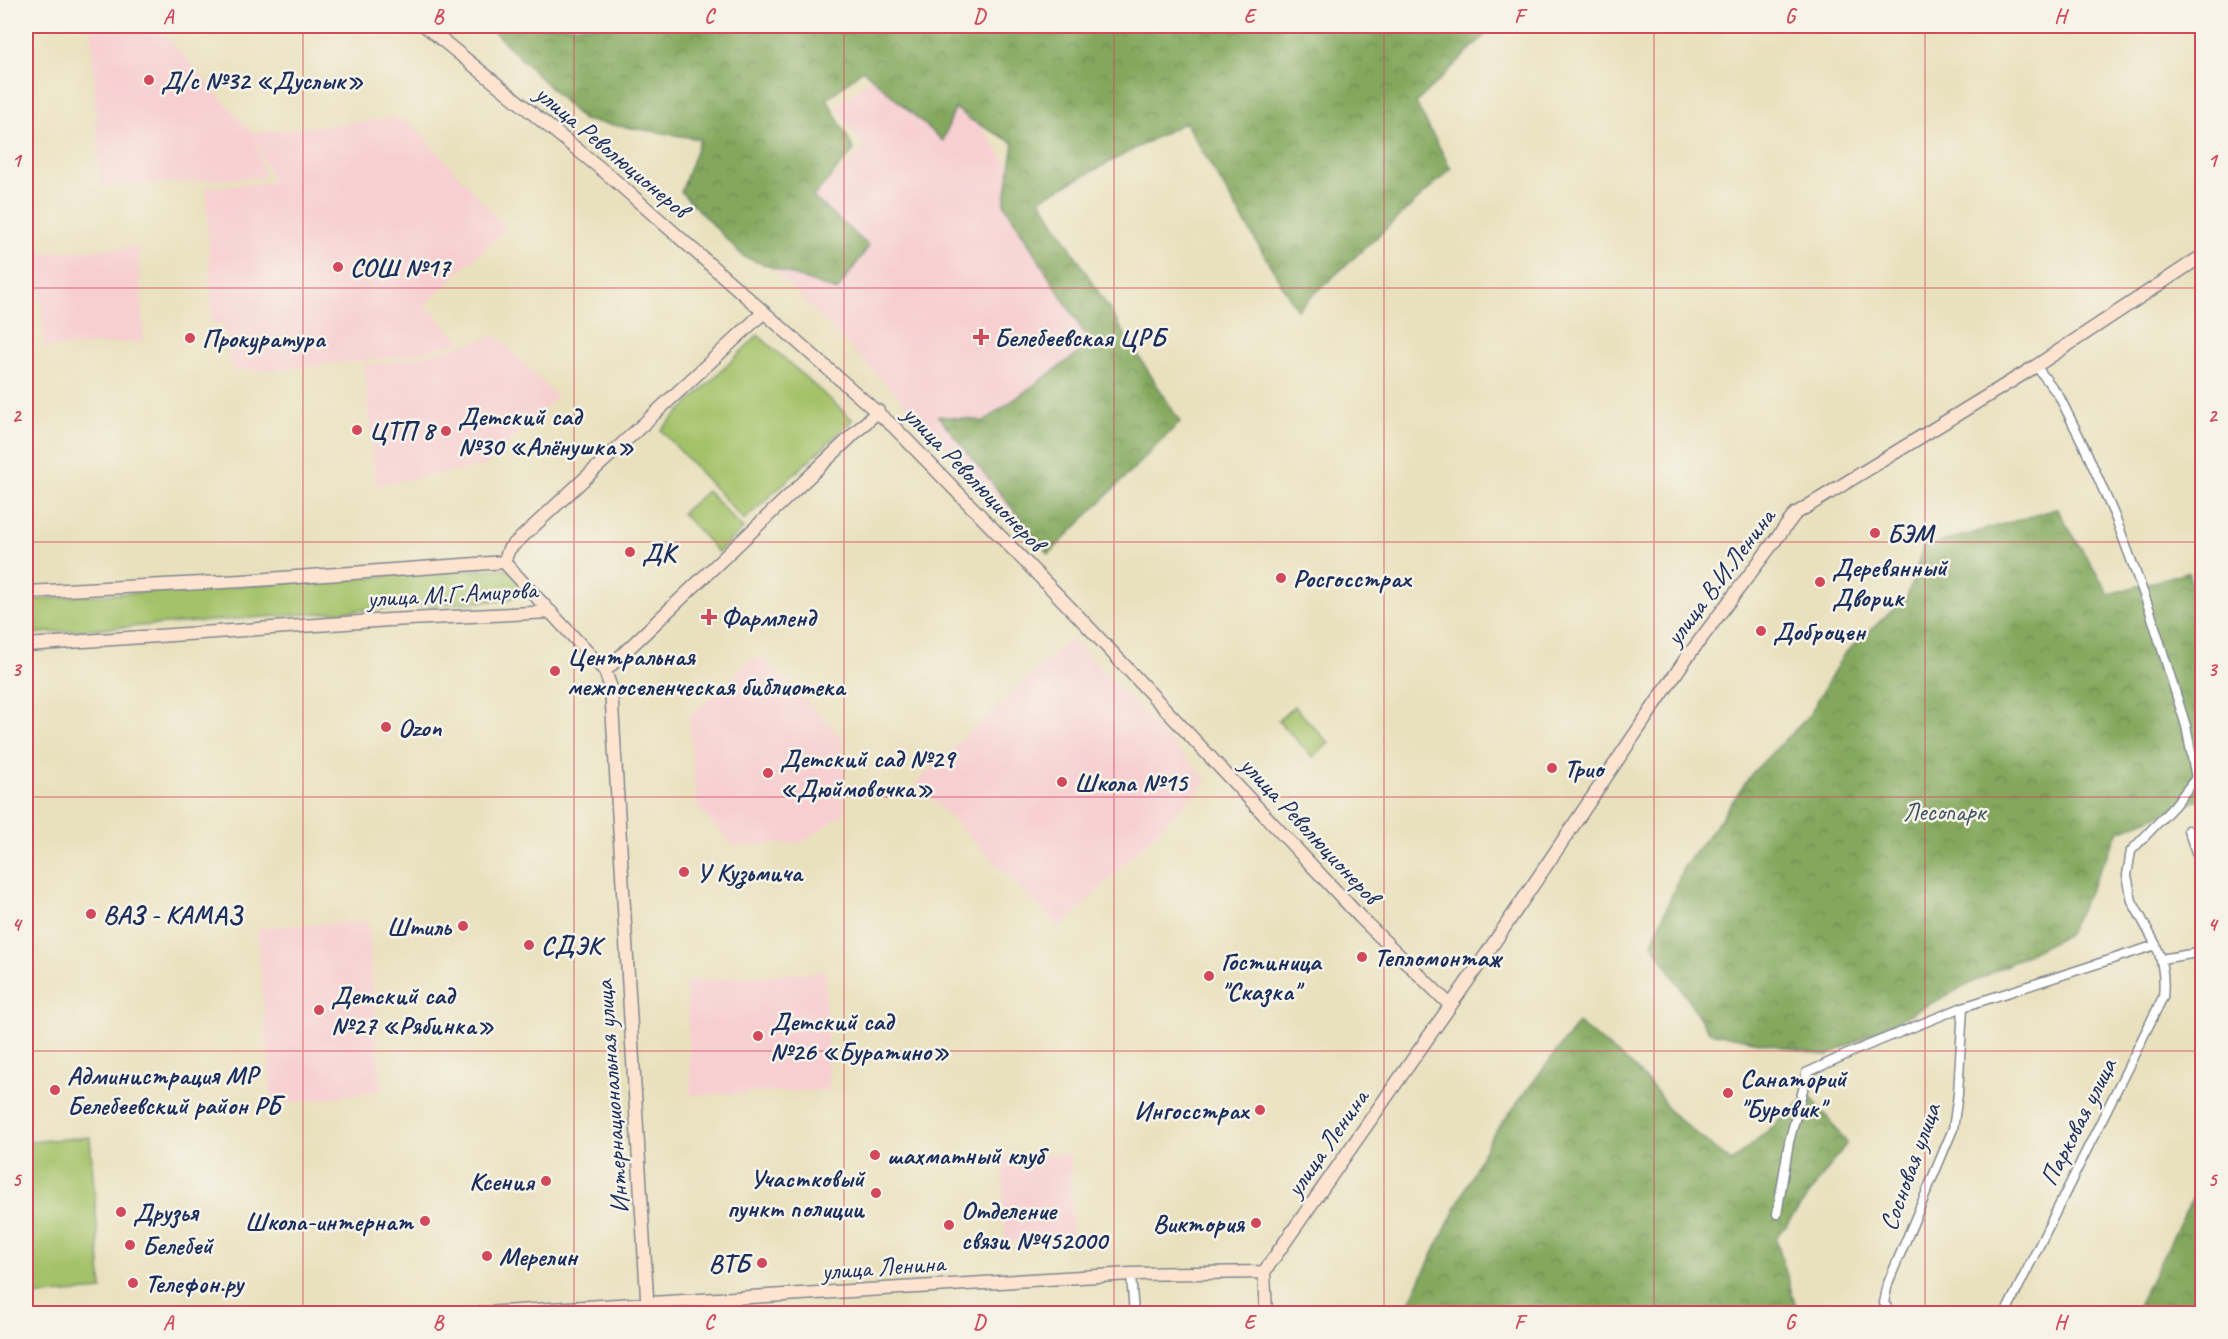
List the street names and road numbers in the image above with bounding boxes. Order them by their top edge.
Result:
street label: улица Революционеров [527,76,699,228]
street label: улица Революционеров [894,396,1055,561]
street label: улица В.И.Ленина [1656,500,1784,654]
street label: улица М.Г.Амирова [364,573,540,615]
street label: улица Революционеров [1231,747,1390,914]
street label: Интернациональная улица [587,978,637,1215]
street label: Парковая улица [2032,1051,2125,1191]
street label: улица Ленина [1277,1081,1377,1205]
street label: Сосновая улица [1872,1097,1949,1235]
street label: улица Ленина [818,1246,948,1288]

